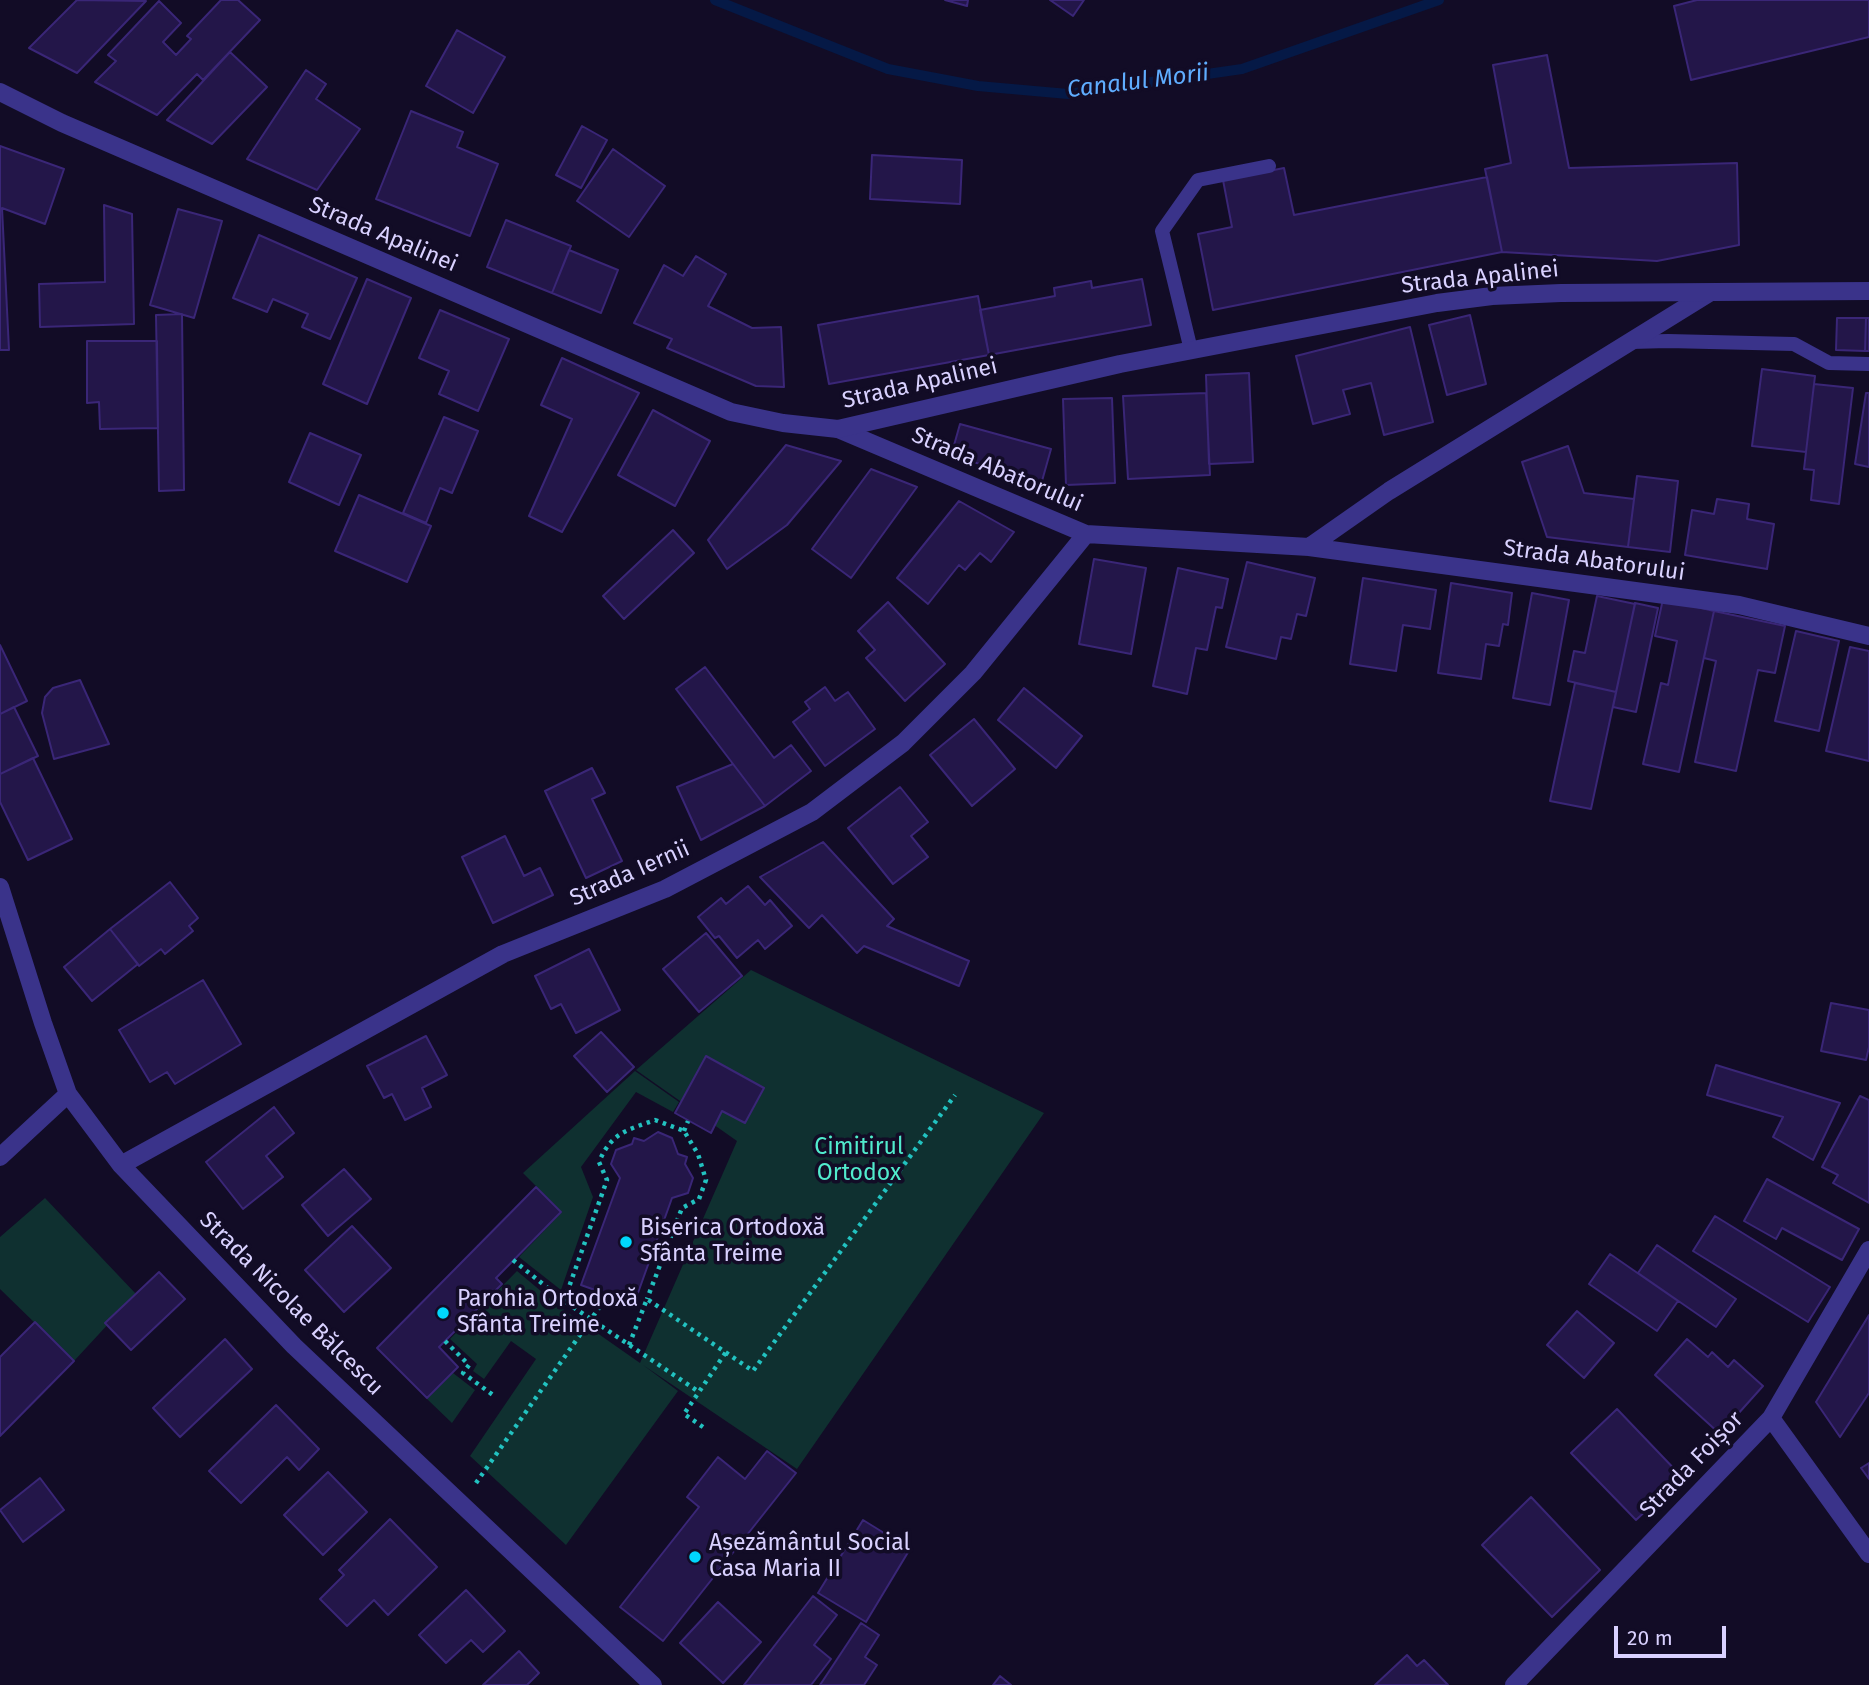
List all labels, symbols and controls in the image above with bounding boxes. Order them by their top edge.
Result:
water label: Canalul Morii [1065,59,1211,105]
street label: Strada Apalinei [305,191,461,279]
street label: Strada Apalinei [1400,256,1560,300]
street label: Strada Apalinei [840,353,1000,415]
street label: Strada Abatorului [907,422,1087,518]
street label: Strada Abatorului [1501,535,1687,587]
street label: Strada Iernii [566,835,694,913]
park label: Cimitirul Ortodox [814,1134,904,1188]
street label: Strada Nicolae Bălcescu [193,1206,389,1402]
place label: Biserica Ortodoxă Sfânta Treime [640,1215,825,1269]
marker: Biserica Ortodoxă Sfânta Treime [618,1234,634,1250]
place label: Parohia Ortodoxă Sfânta Treime [457,1286,638,1340]
marker: Parohia Ortodoxă Sfânta Treime [435,1305,451,1321]
street label: Strada Foișor [1634,1406,1750,1524]
place label: Așezământul Social Casa Maria II [709,1530,910,1584]
marker: Așezământul Social Casa Maria II [687,1549,703,1565]
scale bar [1617,1612,1729,1656]
text: 20 m [1627,1625,1673,1651]

